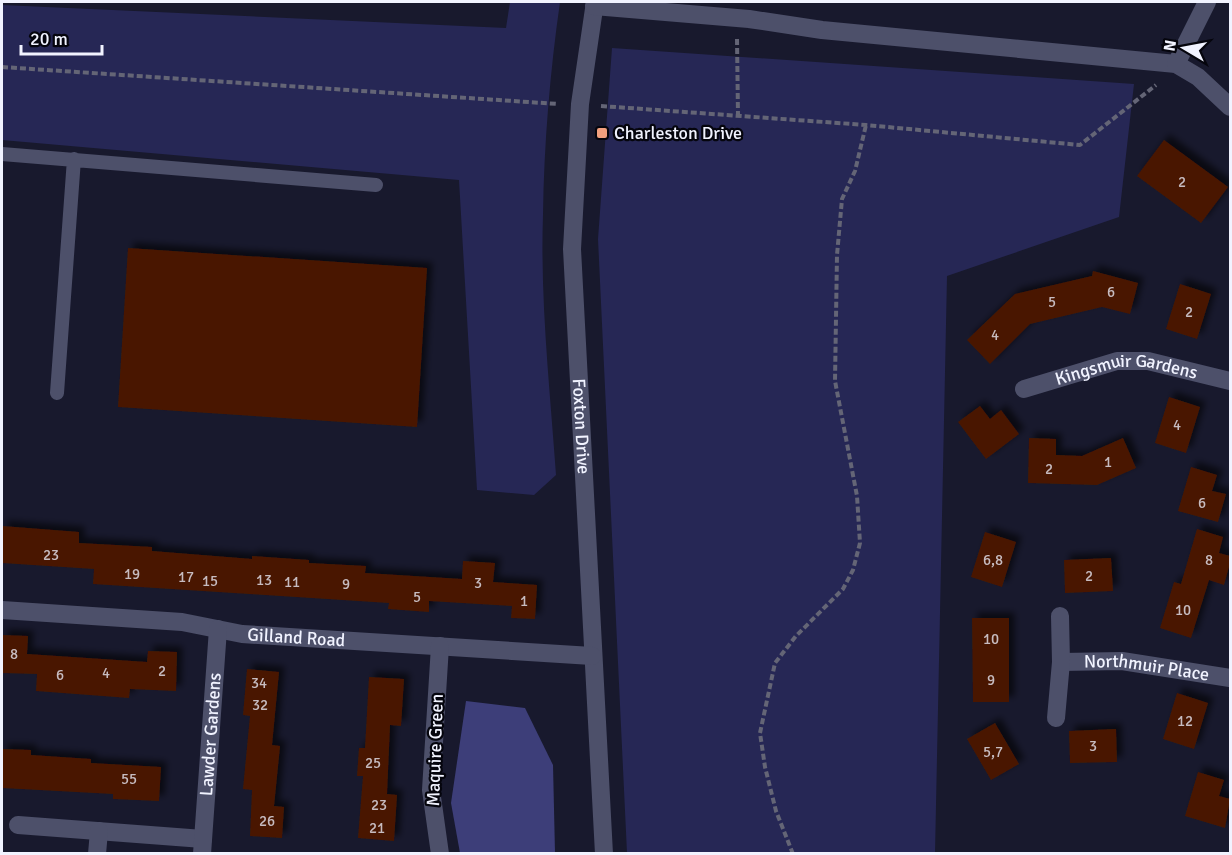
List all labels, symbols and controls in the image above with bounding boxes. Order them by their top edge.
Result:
scale bar [21,18,102,56]
north arrow [1154,18,1214,78]
text: 20 m [30,28,68,50]
text: N [1159,38,1181,53]
place label: Charleston Drive [614,122,742,144]
marker: Charleston Drive [595,126,609,140]
house number: 2 [1178,173,1186,191]
house number: 6 [1107,283,1115,301]
house number: 5 [1048,293,1056,311]
house number: 2 [1185,303,1193,321]
house number: 4 [991,326,999,344]
street label: Kingsmuir Gardens [1052,350,1200,390]
street label: Foxton Drive [568,378,595,475]
house number: 4 [1173,416,1181,434]
house number: 1 [1104,453,1112,471]
house number: 2 [1045,460,1053,478]
house number: 6 [1198,494,1206,512]
house number: 23 [43,546,59,564]
house number: 6,8 [983,551,1003,569]
house number: 8 [1205,551,1213,569]
house number: 19 [124,565,140,583]
house number: 2 [1085,567,1093,585]
house number: 17 [178,568,194,586]
house number: 13 [256,571,272,589]
house number: 15 [202,572,218,590]
house number: 11 [284,573,300,591]
house number: 3 [474,574,482,592]
house number: 9 [342,575,350,593]
house number: 5 [413,588,421,606]
house number: 1 [520,592,528,610]
house number: 10 [1175,601,1191,619]
street label: Gilland Road [247,623,346,651]
house number: 10 [983,630,999,648]
house number: 8 [10,645,18,663]
street label: Northmuir Place [1084,650,1211,686]
house number: 2 [158,662,166,680]
house number: 4 [102,664,110,682]
house number: 6 [56,666,64,684]
house number: 9 [987,671,995,689]
street label: Lawder Gardens [195,672,226,797]
house number: 34 [251,674,267,692]
street label: Maquire Green [422,693,448,807]
house number: 32 [252,696,268,714]
house number: 12 [1177,712,1193,730]
house number: 3 [1089,737,1097,755]
house number: 5,7 [983,743,1003,761]
house number: 25 [365,754,381,772]
house number: 55 [121,770,137,788]
house number: 23 [371,796,387,814]
house number: 26 [259,812,275,830]
house number: 21 [369,819,385,837]

